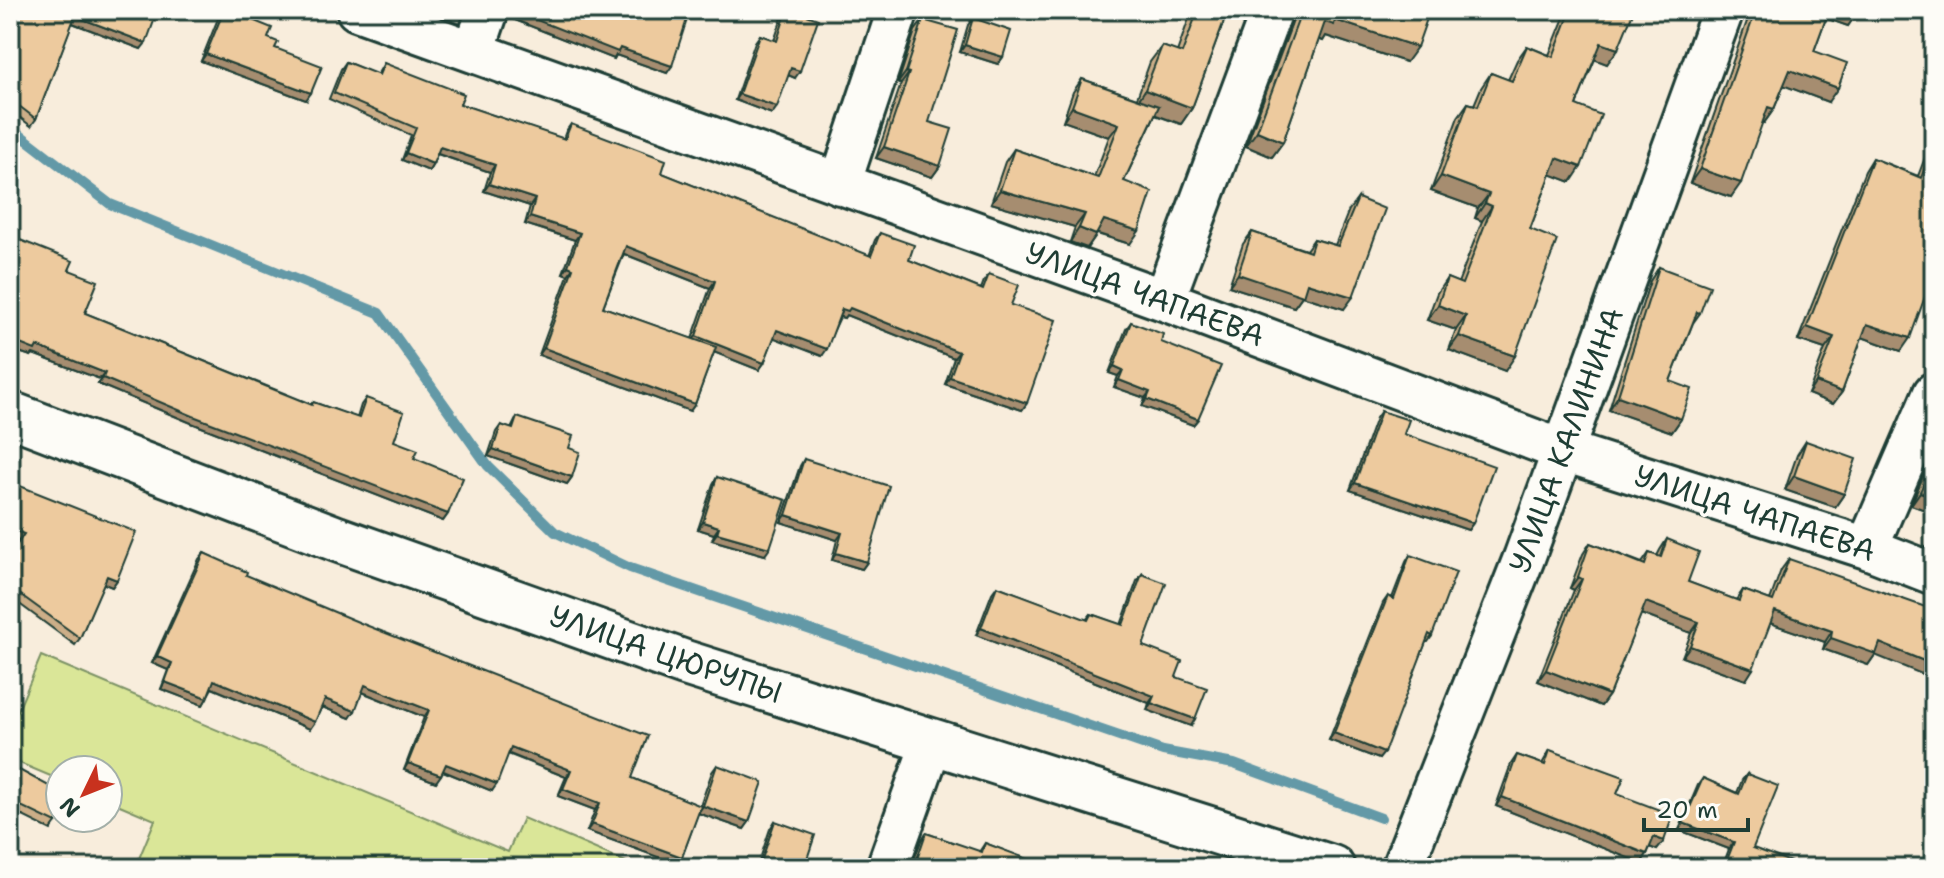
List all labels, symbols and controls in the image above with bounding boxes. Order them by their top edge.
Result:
street label: УЛИЦА ЧАПАЕВА [1020,232,1270,356]
street label: УЛИЦА КАЛИНИНА [1499,302,1633,578]
street label: УЛИЦА ЧАПАЕВА [1629,455,1881,571]
street label: УЛИЦА ЦЮРУПЫ [544,595,788,713]
north arrow [44,754,124,834]
scale bar [1644,782,1748,832]
text: N [53,791,86,824]
text: 20 m [1656,794,1718,826]

